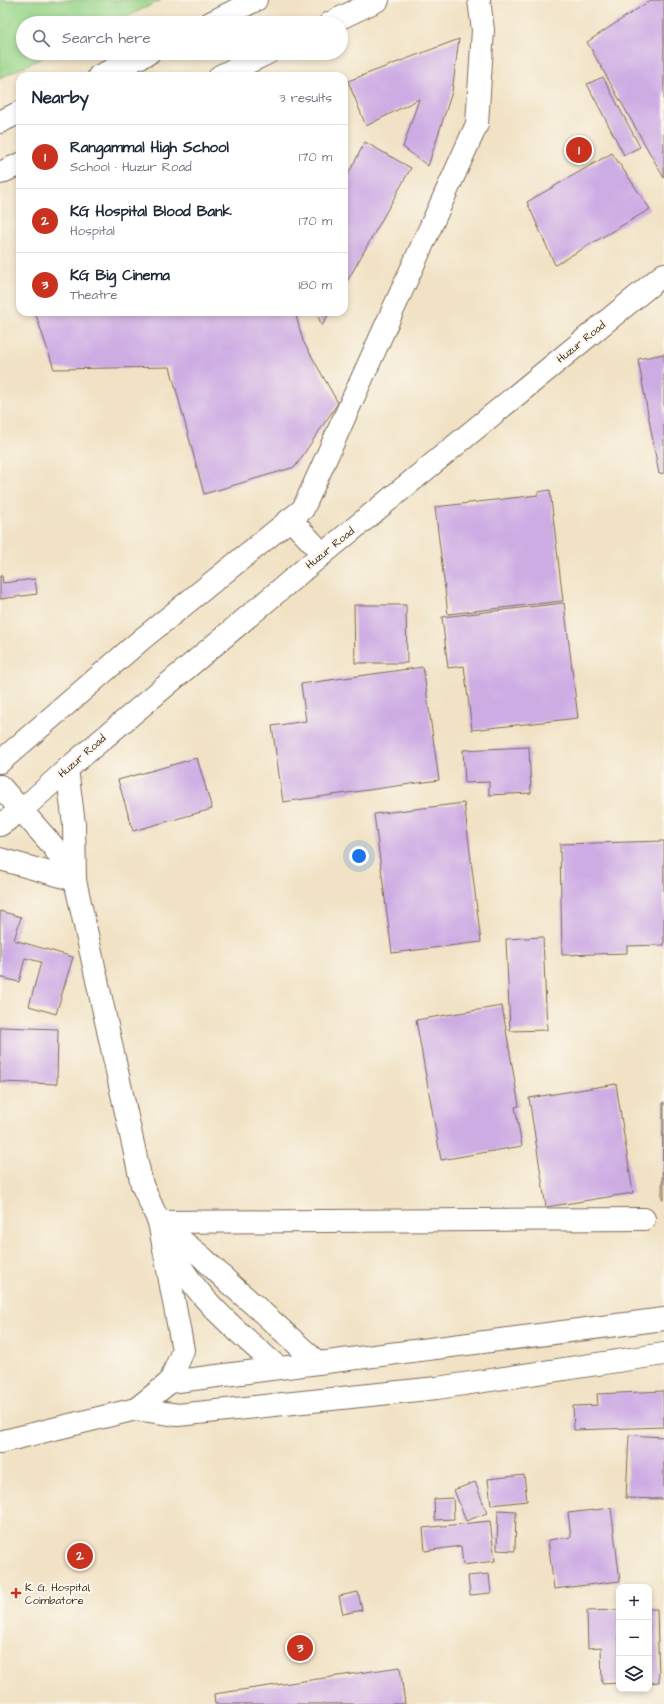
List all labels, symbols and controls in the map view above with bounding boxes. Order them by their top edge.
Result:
search box [16,16,348,60]
icon: search [30,27,52,49]
text: Search here [62,28,151,49]
text: Nearby [32,86,89,110]
text: 3 results [279,89,332,107]
pin: 1 [566,135,592,165]
text: Rangammal High School [70,137,229,158]
text: 1 [44,148,46,166]
text: 170 m [299,148,332,166]
text: School · Huzur Road [70,158,192,176]
text: KG Hospital Blood Bank [70,201,232,222]
text: 2 [41,212,49,230]
text: 170 m [299,212,332,230]
text: Hospital [70,222,115,240]
text: KG Big Cinema [70,265,170,286]
text: 3 [42,276,48,294]
text: 180 m [298,276,332,294]
text: Theatre [70,286,118,304]
street label: Huzur Road [553,317,609,366]
street label: Huzur Road [302,523,358,572]
street label: Huzur Road [55,731,109,781]
your location [349,846,369,866]
pin: 2 [67,1541,93,1571]
place label: K. G. Hospital, Coimbatore [25,1580,91,1608]
map controls [616,1584,652,1692]
button: + [616,1584,652,1620]
marker: K. G. Hospital, Coimbatore [10,1587,22,1599]
button: − [616,1620,652,1656]
pin: 3 [287,1633,313,1663]
button: layers [616,1656,652,1692]

